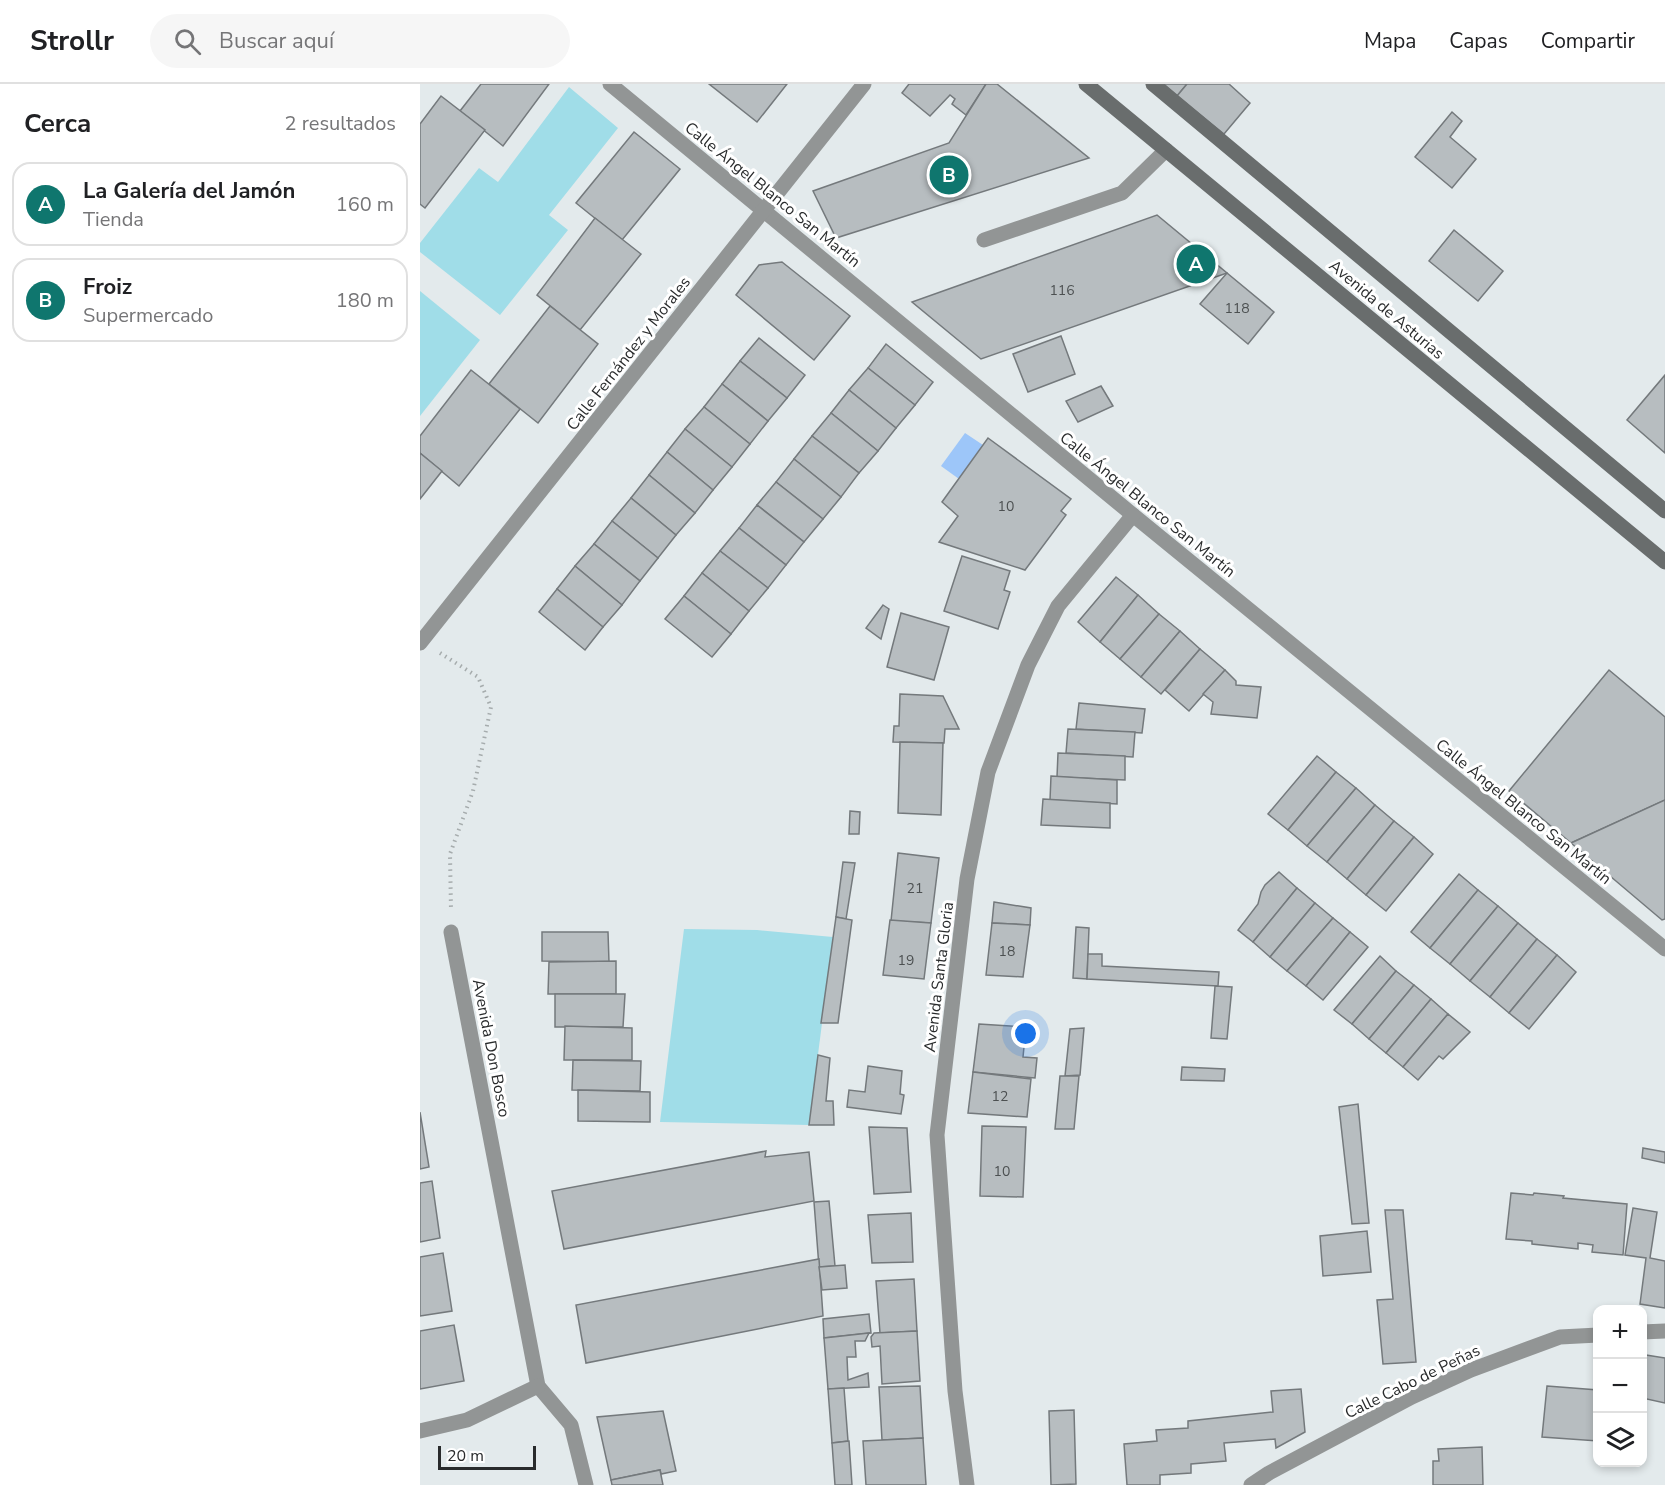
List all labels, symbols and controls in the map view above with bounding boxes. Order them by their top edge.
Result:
search box [150,14,570,68]
text: Strollr [30,22,114,60]
icon: search [171,25,204,58]
text: Buscar aquí [219,26,334,56]
text: Mapa [1364,27,1416,55]
text: Capas [1449,27,1508,55]
text: Compartir [1541,27,1635,55]
text: Cerca [24,106,91,141]
text: 2 resultados [285,110,396,137]
street label: Calle Ángel Blanco San Martín [680,117,865,273]
pin: B [930,152,968,197]
text: La Galería del Jamón [83,176,295,206]
text: A [38,191,53,218]
text: 160 m [336,191,394,218]
text: Tienda [83,206,144,233]
pin: A [1176,242,1216,286]
street label: Avenida de Asturias [1324,255,1449,364]
text: Froiz [83,272,132,302]
street label: Calle Fernández y Morales [562,272,696,435]
house number: 116 [1049,281,1075,300]
text: B [39,287,52,314]
text: 180 m [336,287,394,314]
house number: 118 [1224,299,1250,318]
text: Supermercado [83,302,213,329]
street label: Calle Ángel Blanco San Martín [1055,427,1240,583]
house number: 10 [998,497,1014,516]
street label: Calle Ángel Blanco San Martín [1431,734,1616,890]
house number: 21 [907,879,923,898]
street label: Avenida Santa Gloria [919,901,959,1054]
house number: 18 [999,942,1015,961]
house number: 19 [898,951,914,970]
street label: Avenida Don Bosco [467,977,515,1119]
your location [1011,1019,1040,1048]
house number: 12 [992,1087,1008,1106]
house number: 10 [994,1162,1010,1181]
map controls [1593,1305,1647,1467]
button: + [1593,1305,1647,1359]
street label: Calle Cabo de Peñas [1341,1340,1484,1424]
button: − [1593,1359,1647,1413]
button: layers [1593,1413,1647,1467]
scale bar [438,1443,536,1470]
text: 20 m [447,1445,484,1467]

